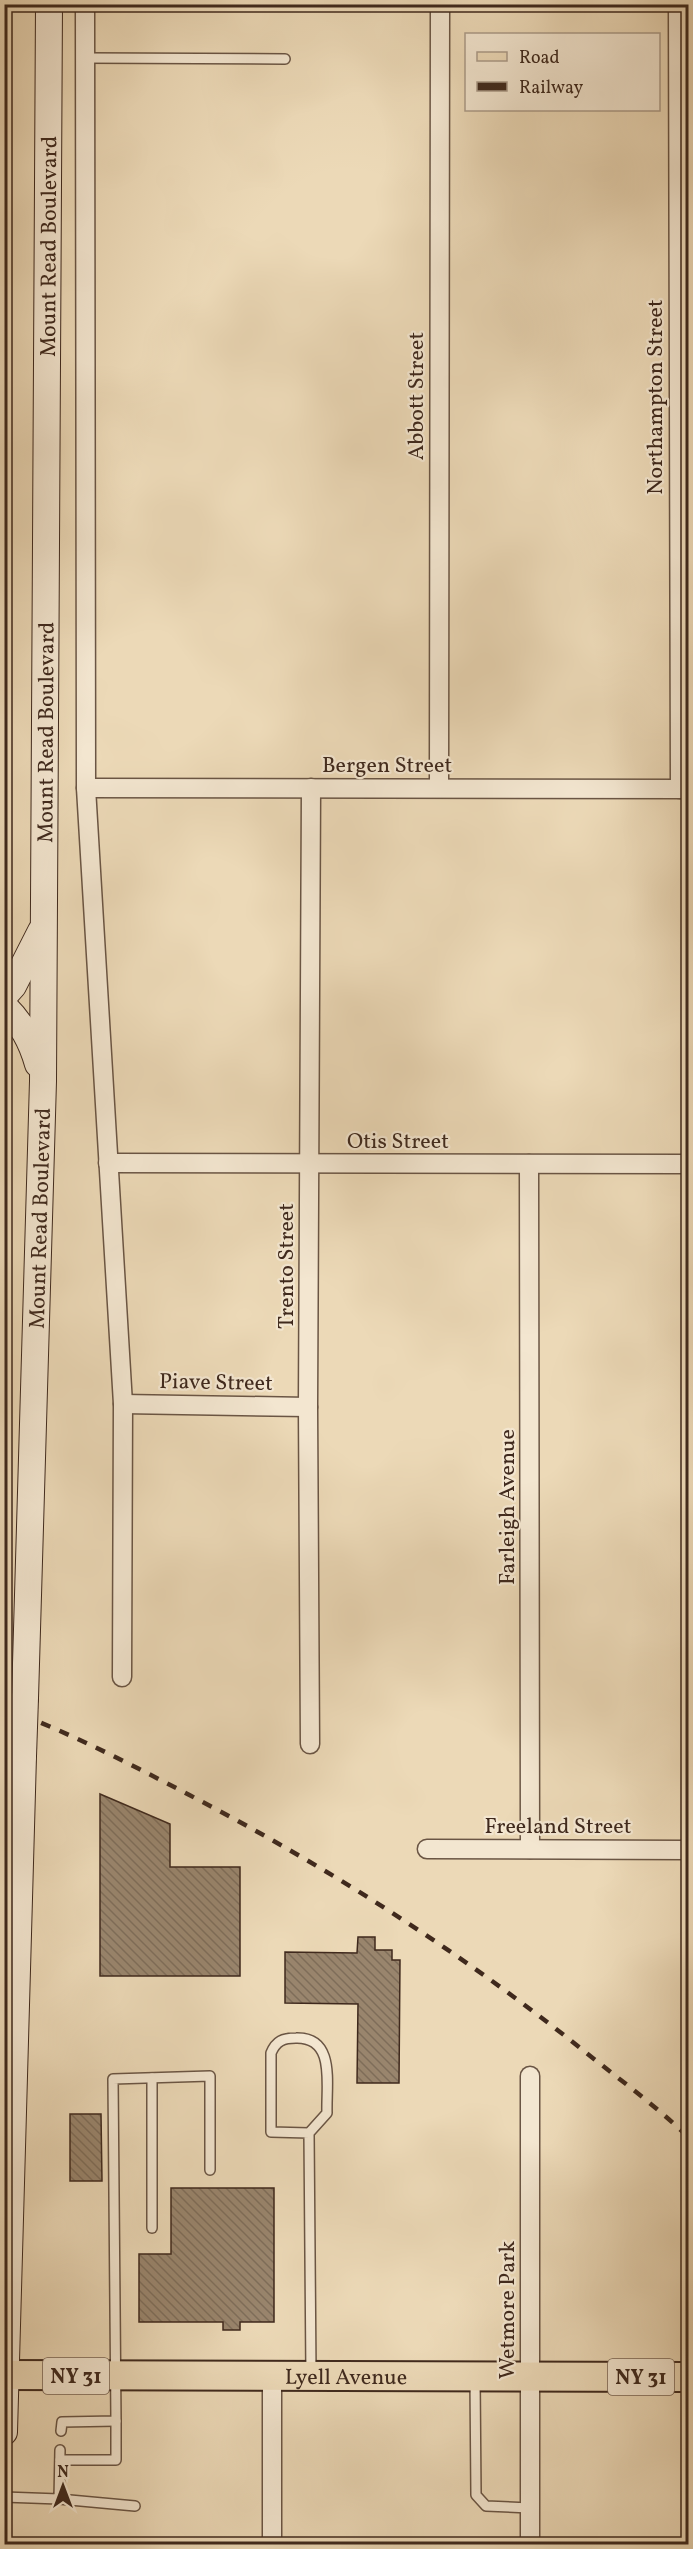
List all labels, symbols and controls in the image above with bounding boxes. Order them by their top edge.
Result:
legend [465,33,660,111]
text: Road [519,46,560,71]
text: Railway [519,76,583,101]
street label: Mount Read Boulevard [34,136,66,357]
street label: Northampton Street [641,299,672,495]
street label: Abbott Street [402,332,433,460]
street label: Mount Read Boulevard [31,622,64,843]
street label: Bergen Street [322,751,452,782]
street label: Mount Read Boulevard [23,1107,60,1329]
street label: Otis Street [347,1127,449,1158]
street label: Trento Street [272,1203,303,1329]
street label: Piave Street [159,1367,273,1400]
street label: Farleigh Avenue [493,1429,524,1585]
street label: Freeland Street [485,1812,632,1843]
street label: Wetmore Park [493,2241,524,2379]
road number: NY 31 [43,2358,109,2394]
road number: NY 31 [608,2359,674,2395]
street label: Lyell Avenue [285,2363,407,2394]
north arrow [33,2456,93,2516]
text: N [57,2462,69,2484]

